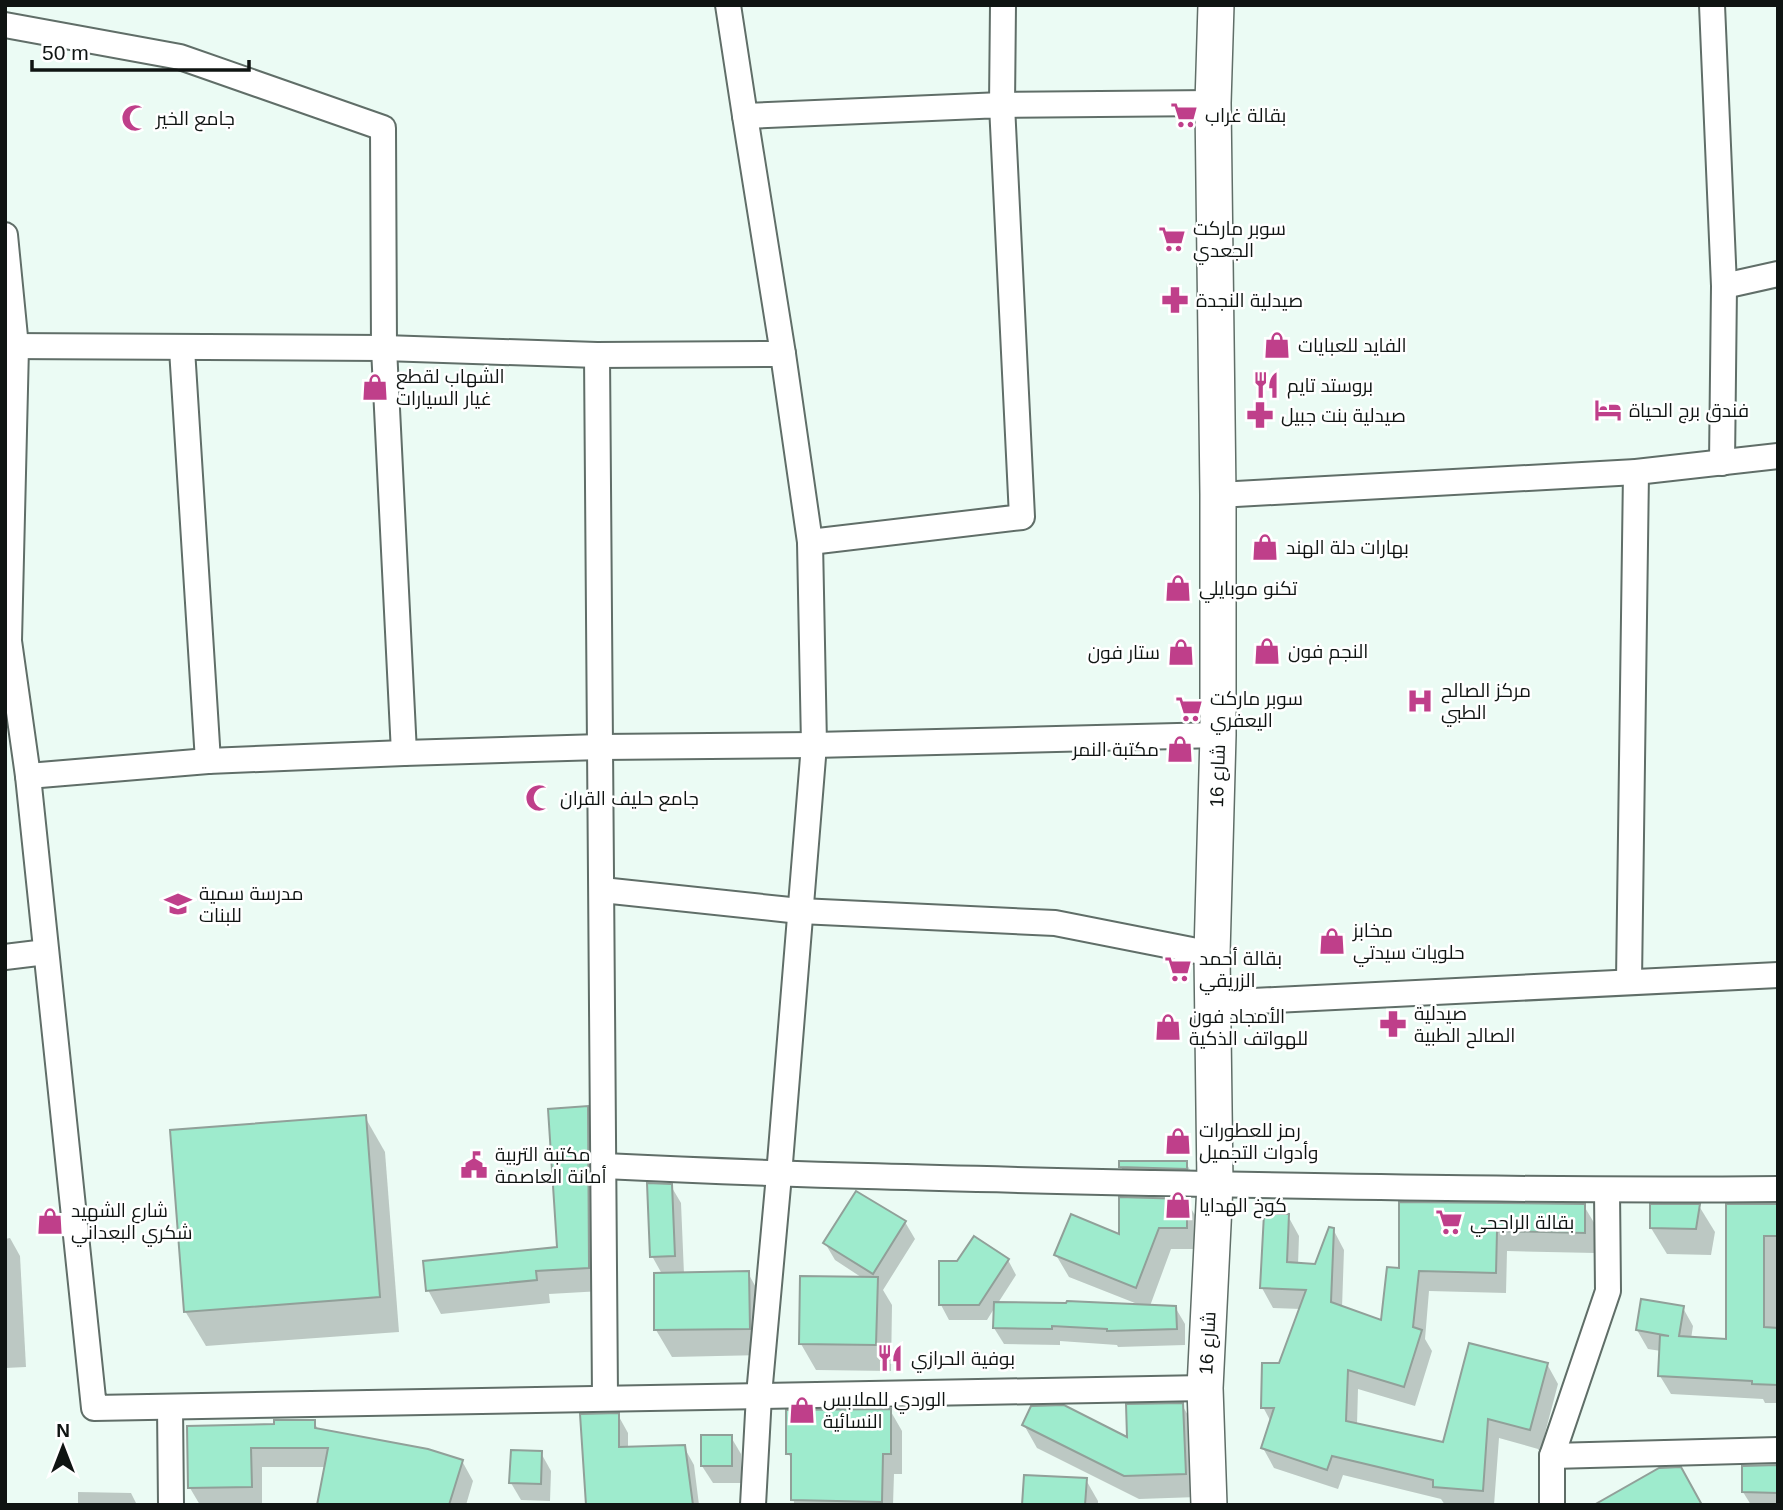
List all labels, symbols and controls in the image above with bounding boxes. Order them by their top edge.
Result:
scale bar [32,28,248,72]
text: 50 m [42,41,89,64]
supermarket icon: بقالة غراب [1169,100,1199,130]
mosque icon: جامع الخير [120,103,150,133]
place label: بقالة غراب [1205,105,1286,127]
place label: جامع الخير [155,108,235,132]
place label: سوبر ماركت الجعدي [1193,218,1286,265]
supermarket icon: سوبر ماركت الجعدي [1157,224,1187,254]
pharmacy icon: صيدلية النجدة [1160,285,1190,315]
place label: صيدلية النجدة [1196,290,1303,311]
shop icon: الفايد للعبايات [1262,330,1292,360]
place label: الفايد للعبايات [1298,335,1407,356]
place label: الشهاب لقطع غيار السيارات [396,366,505,410]
restaurant icon: بروستد تايم [1251,370,1281,400]
shop icon: الشهاب لقطع غيار السيارات [360,372,390,402]
place label: بروستد تايم [1287,375,1373,399]
hotel icon: فندق برج الحياة [1593,395,1623,425]
pharmacy icon: صيدلية بنت جبيل [1245,400,1275,430]
place label: فندق برج الحياة [1629,400,1749,424]
place label: صيدلية بنت جبيل [1281,405,1406,427]
shop icon: بهارات دلة الهند [1250,532,1280,562]
place label: بهارات دلة الهند [1286,537,1409,559]
shop icon: تكنو موبايلي [1163,573,1193,603]
place label: تكنو موبايلي [1199,578,1297,603]
shop icon: النجم فون [1252,636,1282,666]
shop icon: ستار فون [1166,637,1196,667]
place label: النجم فون [1288,641,1368,665]
place label: ستار فون [1088,642,1160,664]
place label: مركز الصالح الطبي [1441,680,1531,727]
hospital icon: مركز الصالح الطبي [1405,686,1435,716]
place label: سوبر ماركت اليعفري [1210,688,1303,735]
supermarket icon: سوبر ماركت اليعفري [1174,694,1204,724]
shop icon: مكتبة النمر [1165,734,1195,764]
place label: مكتبة النمر [1071,739,1159,761]
street label: شارع 16 [1206,744,1232,808]
mosque icon: جامع حليف القران [524,783,554,813]
place label: جامع حليف القران [560,788,699,812]
place label: مدرسة سمية للبنات [199,883,303,926]
school or university icon: مدرسة سمية للبنات [163,889,193,919]
place label: مخابز حلويات سيدتي [1352,920,1465,967]
shop icon: مخابز حلويات سيدتي [1317,926,1347,956]
place label: بقالة أحمد الزريقي [1199,947,1282,995]
supermarket icon: بقالة أحمد الزريقي [1163,954,1193,984]
place label: صيدلية الصالح الطبية [1414,1003,1515,1049]
place label: الأمجاد فون للهواتف الذكية [1189,1006,1308,1050]
pharmacy icon: صيدلية الصالح الطبية [1378,1009,1408,1039]
shop icon: الأمجاد فون للهواتف الذكية [1153,1012,1183,1042]
place label: رمز للعطورات وأدوات التجميل [1199,1120,1318,1164]
shop icon: رمز للعطورات وأدوات التجميل [1163,1126,1193,1156]
place label: مكتبة التربية أمانة العاصمة [495,1144,607,1187]
public building icon: مكتبة التربية أمانة العاصمة [459,1150,489,1180]
shop icon: كوخ الهدايا [1163,1190,1193,1220]
place label: كوخ الهدايا [1199,1195,1287,1219]
place label: شارع الشهيد شكري البعداني [71,1200,192,1247]
shop icon: شارع الشهيد شكري البعداني [35,1206,65,1236]
supermarket icon: بقالة الراجحي [1434,1207,1464,1237]
place label: بقالة الراجحي [1470,1212,1574,1237]
street label: شارع 16 [1195,1311,1223,1375]
restaurant icon: بوفية الحرازي [875,1343,905,1373]
place label: بوفية الحرازي [911,1348,1015,1373]
place label: الوردي للملابس النسائية [823,1389,946,1432]
shop icon: الوردي للملابس النسائية [787,1395,817,1425]
north arrow [28,1412,98,1482]
text: N [56,1420,70,1441]

